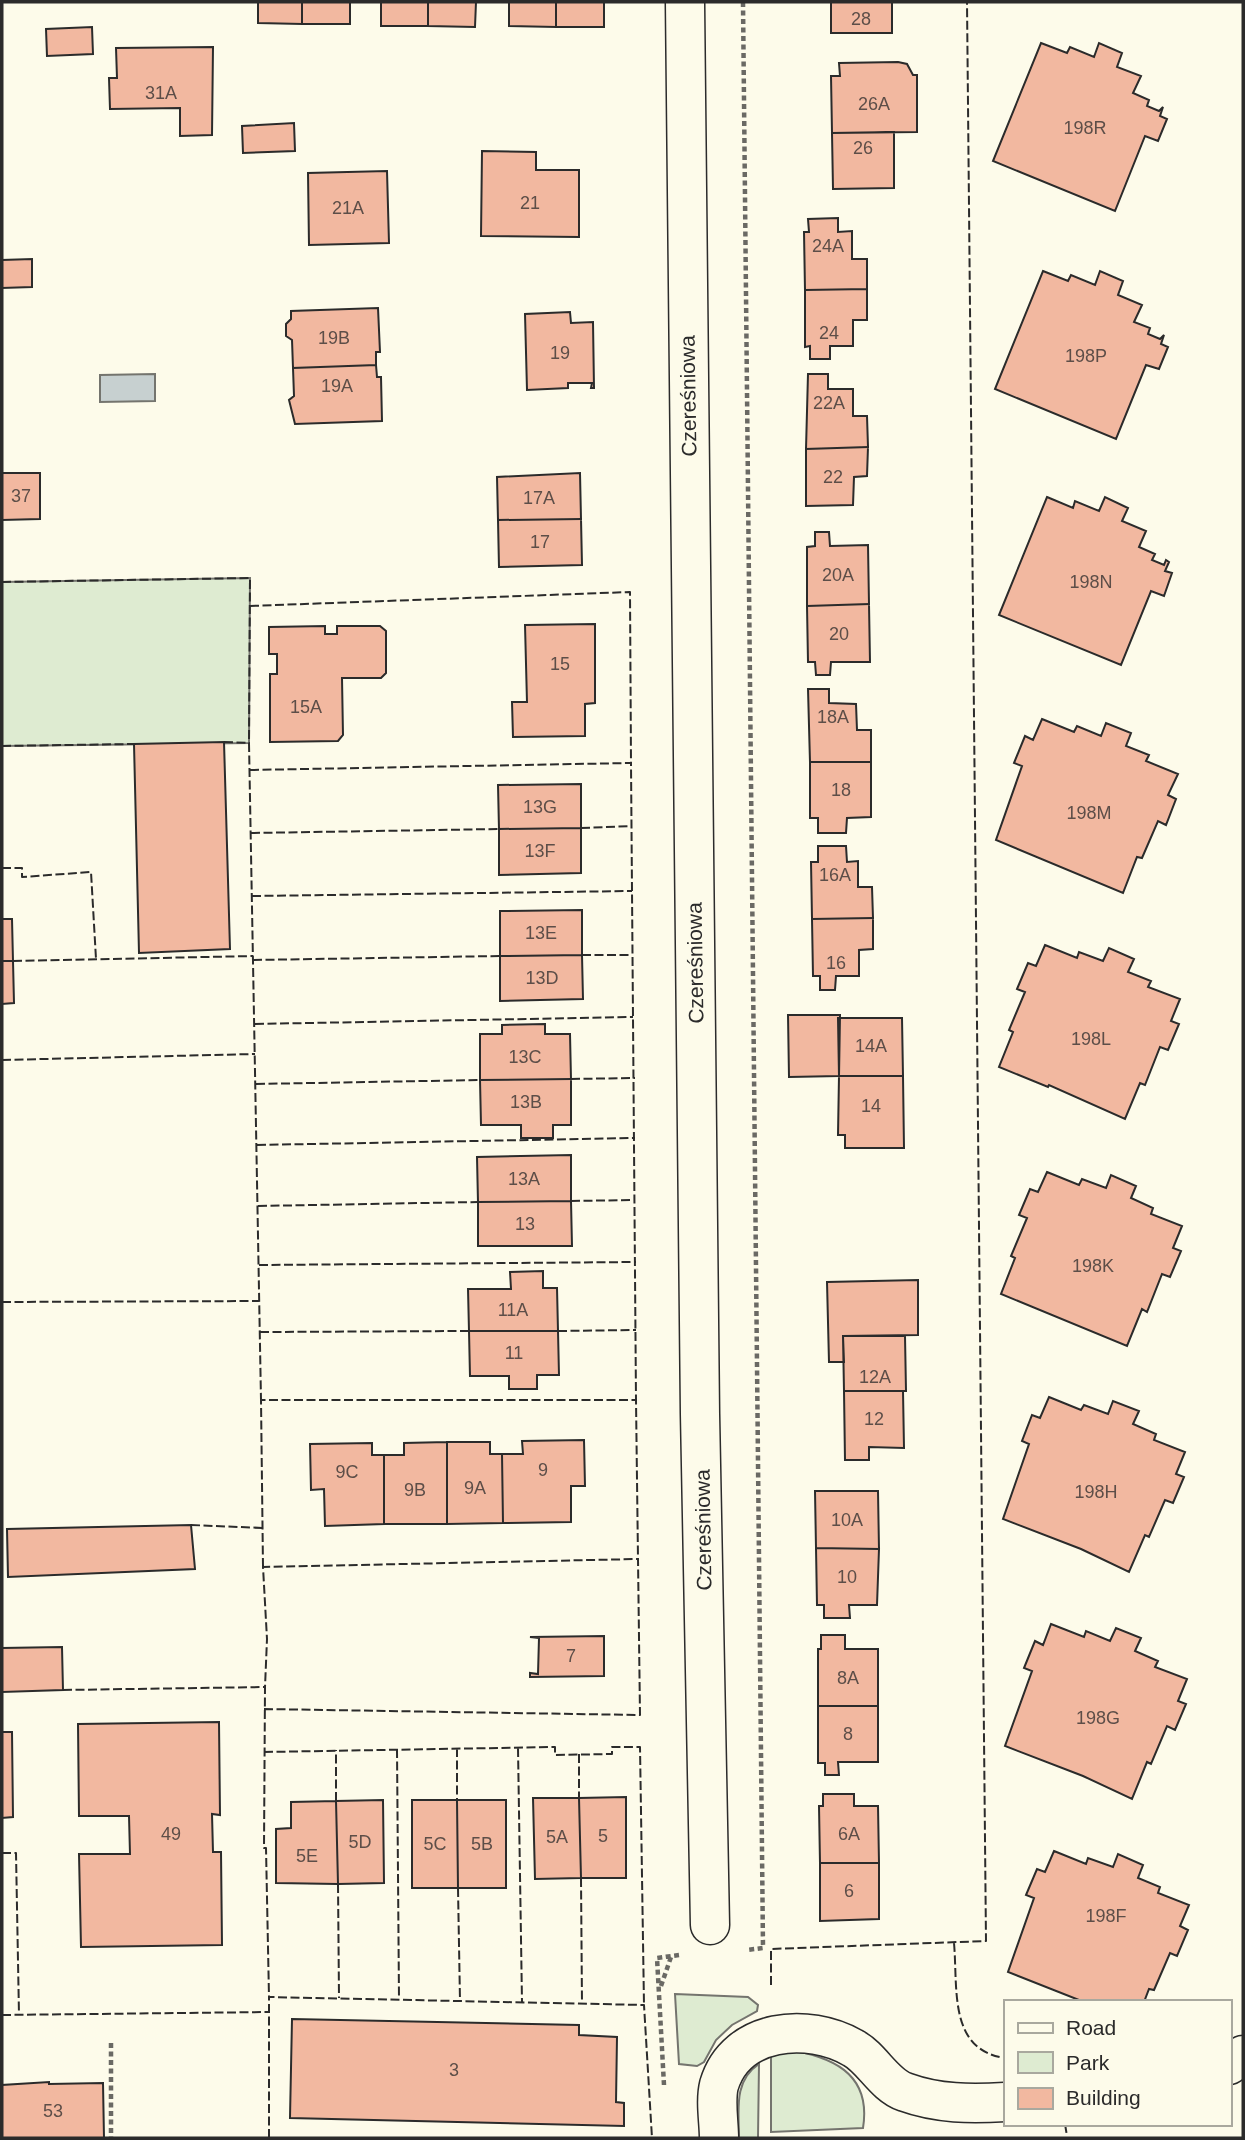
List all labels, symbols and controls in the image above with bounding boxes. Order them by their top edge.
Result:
house number: 28 [851,9,871,29]
house number: 31A [145,83,177,103]
house number: 26A [858,94,890,114]
house number: 198R [1063,118,1107,138]
house number: 26 [853,138,873,158]
house number: 21 [520,193,540,213]
house number: 21A [332,198,364,218]
house number: 24A [812,236,844,256]
house number: 24 [819,323,839,343]
house number: 19B [318,328,350,348]
street label: Czereśniowa [675,335,701,457]
house number: 19 [550,343,570,363]
house number: 198P [1065,346,1107,366]
house number: 19A [321,376,353,396]
house number: 22A [813,393,845,413]
house number: 22 [823,467,843,487]
house number: 37 [11,486,31,506]
house number: 17A [523,488,555,508]
house number: 17 [530,532,550,552]
house number: 20A [822,565,854,585]
house number: 198N [1069,572,1113,592]
house number: 20 [829,624,849,644]
house number: 15 [550,654,570,674]
house number: 15A [290,697,322,717]
house number: 18A [817,707,849,727]
house number: 18 [831,780,851,800]
house number: 13G [523,797,557,817]
house number: 198M [1066,803,1112,823]
house number: 13F [524,841,556,861]
house number: 16A [819,865,851,885]
street label: Czereśniowa [682,902,708,1024]
house number: 13E [525,923,557,943]
house number: 16 [826,953,846,973]
house number: 13D [525,968,559,988]
house number: 198L [1071,1029,1111,1049]
house number: 14A [855,1036,887,1056]
house number: 13C [508,1047,542,1067]
house number: 13B [510,1092,542,1112]
house number: 14 [861,1096,881,1116]
house number: 13A [508,1169,540,1189]
house number: 13 [515,1214,535,1234]
house number: 198K [1072,1256,1114,1276]
house number: 11A [498,1300,528,1320]
house number: 11 [505,1343,523,1363]
house number: 12A [859,1367,891,1387]
house number: 12 [864,1409,884,1429]
house number: 9 [538,1460,548,1480]
house number: 9C [335,1462,359,1482]
street label: Czereśniowa [690,1469,716,1591]
house number: 9A [464,1478,486,1498]
house number: 9B [404,1480,426,1500]
house number: 198H [1074,1482,1118,1502]
house number: 10A [831,1510,863,1530]
house number: 10 [837,1567,857,1587]
house number: 7 [566,1646,576,1666]
house number: 8A [837,1668,859,1688]
house number: 198G [1076,1708,1120,1728]
house number: 8 [843,1724,853,1744]
house number: 49 [161,1824,181,1844]
house number: 6A [838,1824,860,1844]
house number: 5 [598,1826,608,1846]
house number: 5A [546,1827,568,1847]
house number: 5D [348,1832,372,1852]
house number: 5C [423,1834,447,1854]
house number: 5B [471,1834,493,1854]
house number: 5E [296,1846,318,1866]
house number: 6 [844,1881,854,1901]
house number: 198F [1085,1906,1127,1926]
legend [1004,2000,1231,2126]
text: Road [1066,2016,1116,2039]
text: Park [1066,2051,1110,2074]
house number: 3 [449,2060,459,2080]
text: Building [1066,2086,1141,2109]
house number: 53 [43,2101,63,2121]

